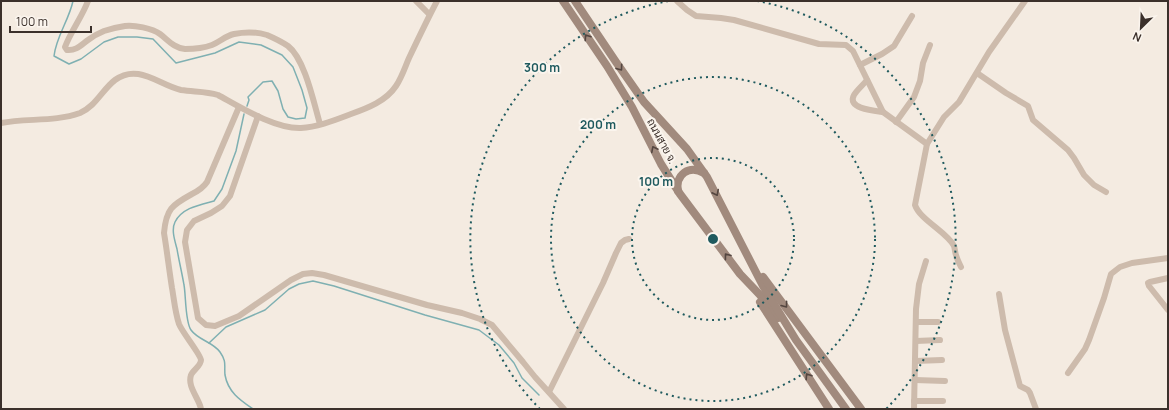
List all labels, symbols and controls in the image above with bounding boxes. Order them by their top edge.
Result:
scale bar [10,8,91,34]
north arrow [1121,8,1161,48]
text: 100 m [16,13,48,30]
text: N [1130,29,1143,46]
one-way arrow [585,34,592,41]
text: 300 m [524,59,560,76]
one-way arrow [615,64,622,71]
street label: ถนนสาย จ. [644,115,681,166]
text: 200 m [580,116,616,133]
one-way arrow [651,146,659,153]
text: 100 m [639,173,673,190]
one-way arrow [711,189,719,197]
centre of rings [706,232,720,246]
one-way arrow [724,254,731,261]
one-way arrow [780,301,787,308]
one-way arrow [805,373,812,380]

